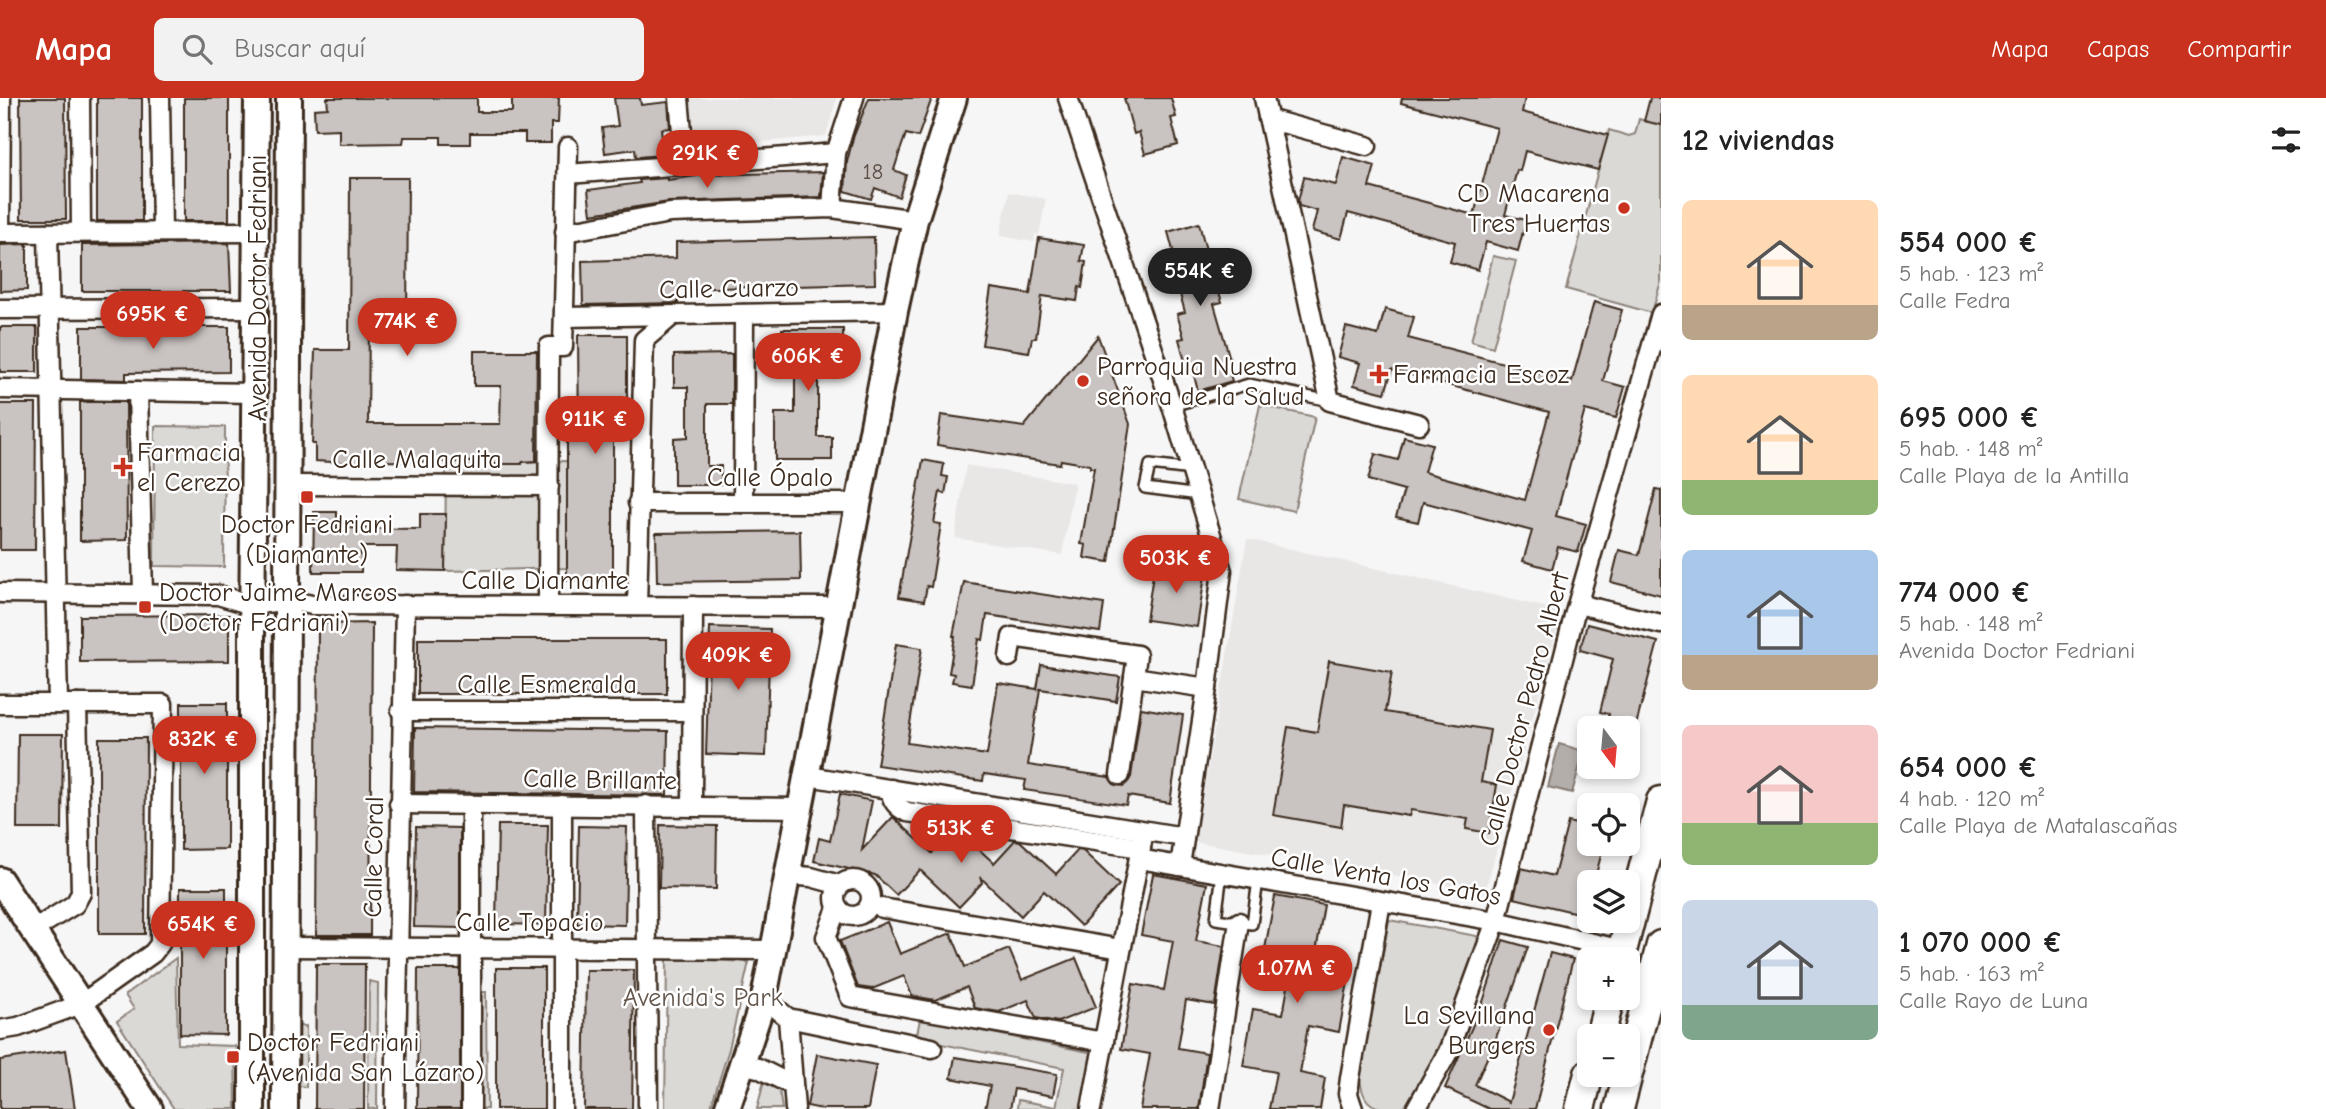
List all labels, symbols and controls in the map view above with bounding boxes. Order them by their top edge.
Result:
search box [154,18,644,81]
text: Mapa [35,30,112,68]
icon: search [178,30,216,68]
text: Buscar aquí [234,34,365,64]
text: Mapa [1991,35,2049,63]
text: Capas [2087,35,2149,63]
text: Compartir [2187,35,2291,63]
icon: filters [2267,121,2305,159]
text: 12 viviendas [1682,123,1834,158]
pin: 291K € [650,130,764,190]
text: 291K € [672,139,742,166]
street label: Avenida Doctor Fedriani [243,155,273,421]
house number: 18 [863,158,883,185]
place label: CD Macarena Tres Huertas [1457,179,1610,239]
marker: CD Macarena Tres Huertas [1616,200,1632,216]
text: 554 000 € [1899,225,2038,260]
icon: home [1738,228,1822,312]
pin: 554K € [1143,248,1257,308]
text: 554K € [1164,257,1236,284]
text: 5 hab. · 123 m² [1899,260,2043,287]
street label: Calle Cuarzo [659,273,799,305]
text: Calle Fedra [1899,287,2011,314]
pin: 695K € [96,292,210,351]
pin: 774K € [350,299,464,358]
text: 695K € [116,300,190,327]
text: 774K € [374,307,440,334]
pin: 606K € [751,334,865,393]
text: 606K € [771,342,845,369]
place label: Parroquia Nuestra señora de la Salud [1097,352,1305,412]
place label: Farmacia Escoz [1393,360,1569,390]
marker: Farmacia Escoz [1371,366,1387,382]
marker: Parroquia Nuestra señora de la Salud [1075,373,1091,389]
pin: 911K € [538,396,652,456]
text: 695 000 € [1899,400,2040,435]
icon: home [1738,403,1822,487]
text: 911K € [561,405,629,432]
text: 5 hab. · 148 m² [1899,435,2042,462]
place label: Farmacia el Cerezo [137,438,241,498]
street label: Calle Malaquita [332,445,502,475]
marker: Farmacia el Cerezo [115,459,131,475]
street label: Calle Ópalo [707,462,833,493]
text: Calle Playa de la Antilla [1899,462,2129,489]
marker: Doctor Fedriani (Diamante) [299,489,315,505]
place label: Doctor Fedriani (Diamante) [221,510,393,570]
pin: 503K € [1119,536,1233,595]
text: 503K € [1139,544,1213,571]
street label: Calle Diamante [461,566,629,596]
street label: Calle Doctor Pedro Albert [1474,567,1576,850]
text: 774 000 € [1899,575,2031,610]
place label: Doctor Jaime Marcos (Doctor Fedriani) [159,578,397,638]
icon: home [1738,578,1822,662]
marker: Doctor Jaime Marcos (Doctor Fedriani) [137,599,153,615]
text: 5 hab. · 148 m² [1899,610,2042,637]
pin: 409K € [681,632,795,692]
text: Avenida Doctor Fedriani [1899,637,2135,664]
text: 409K € [702,641,774,668]
street label: Calle Esmeralda [457,670,637,700]
pin: 832K € [147,716,261,776]
north arrow [1577,716,1640,779]
map controls [1577,716,1640,1087]
text: 832K € [168,725,240,752]
text: 654 000 € [1899,750,2038,785]
icon: home [1738,753,1822,837]
street label: Calle Brillante [523,764,677,796]
text: 4 hab. · 120 m² [1899,785,2044,812]
button: locate [1577,793,1640,856]
street label: Calle Coral [358,796,390,918]
pin: 513K € [904,806,1018,865]
text: Calle Playa de Matalascañas [1899,812,2177,839]
text: 513K € [926,814,996,841]
street label: Calle Venta los Gatos [1269,842,1503,912]
button: layers [1577,870,1640,933]
pin: 654K € [146,902,260,961]
street label: Calle Topacio [457,908,603,938]
text: 654K € [167,910,239,937]
text: 1 070 000 € [1899,925,2063,960]
icon: home [1738,928,1822,1012]
pin: 1.07M € [1232,946,1362,1005]
button: + [1577,947,1640,1010]
text: 1.07M € [1257,954,1337,981]
text: 5 hab. · 163 m² [1899,960,2044,987]
park label: Avenida's Park [623,983,784,1013]
text: Calle Rayo de Luna [1899,987,2088,1014]
place label: La Sevillana Burgers [1404,1001,1535,1061]
marker: La Sevillana Burgers [1541,1022,1557,1038]
button: − [1577,1024,1640,1087]
place label: Doctor Fedriani (Avenida San Lázaro) [247,1028,484,1088]
marker: Doctor Fedriani (Avenida San Lázaro) [225,1049,241,1065]

